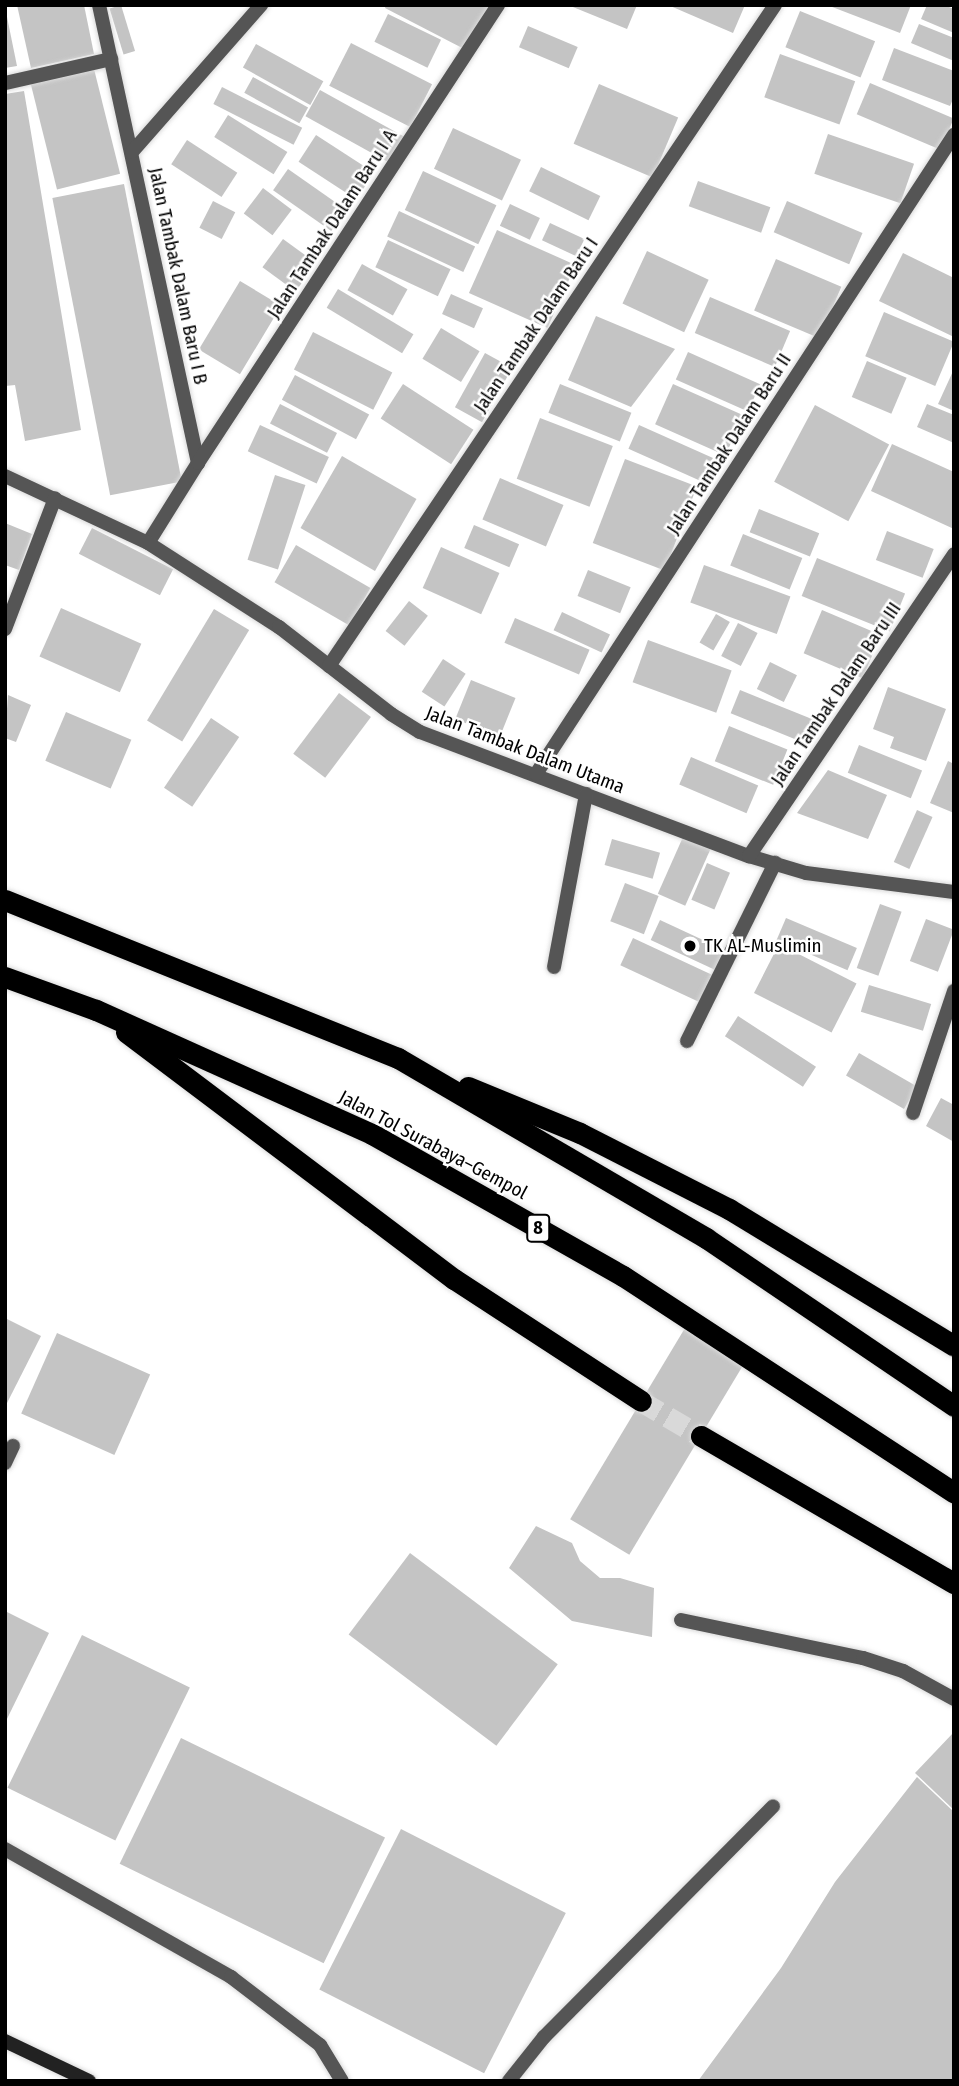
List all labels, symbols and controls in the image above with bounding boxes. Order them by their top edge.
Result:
street label: Jalan Tambak Dalam Baru I A [262,125,402,323]
street label: Jalan Tambak Dalam Baru I B [144,165,212,387]
street label: Jalan Tambak Dalam Baru I [469,233,603,417]
street label: Jalan Tambak Dalam Baru II [662,349,796,539]
street label: Jalan Tambak Dalam Baru III [766,598,906,790]
street label: Jalan Tambak Dalam Utama [422,702,628,798]
place label: TK AL-Muslimin [704,935,822,957]
marker: TK AL-Muslimin [682,938,698,954]
street label: Jalan Tol Surabaya–Gempol [335,1086,531,1204]
road number: 8 [526,1213,550,1242]

